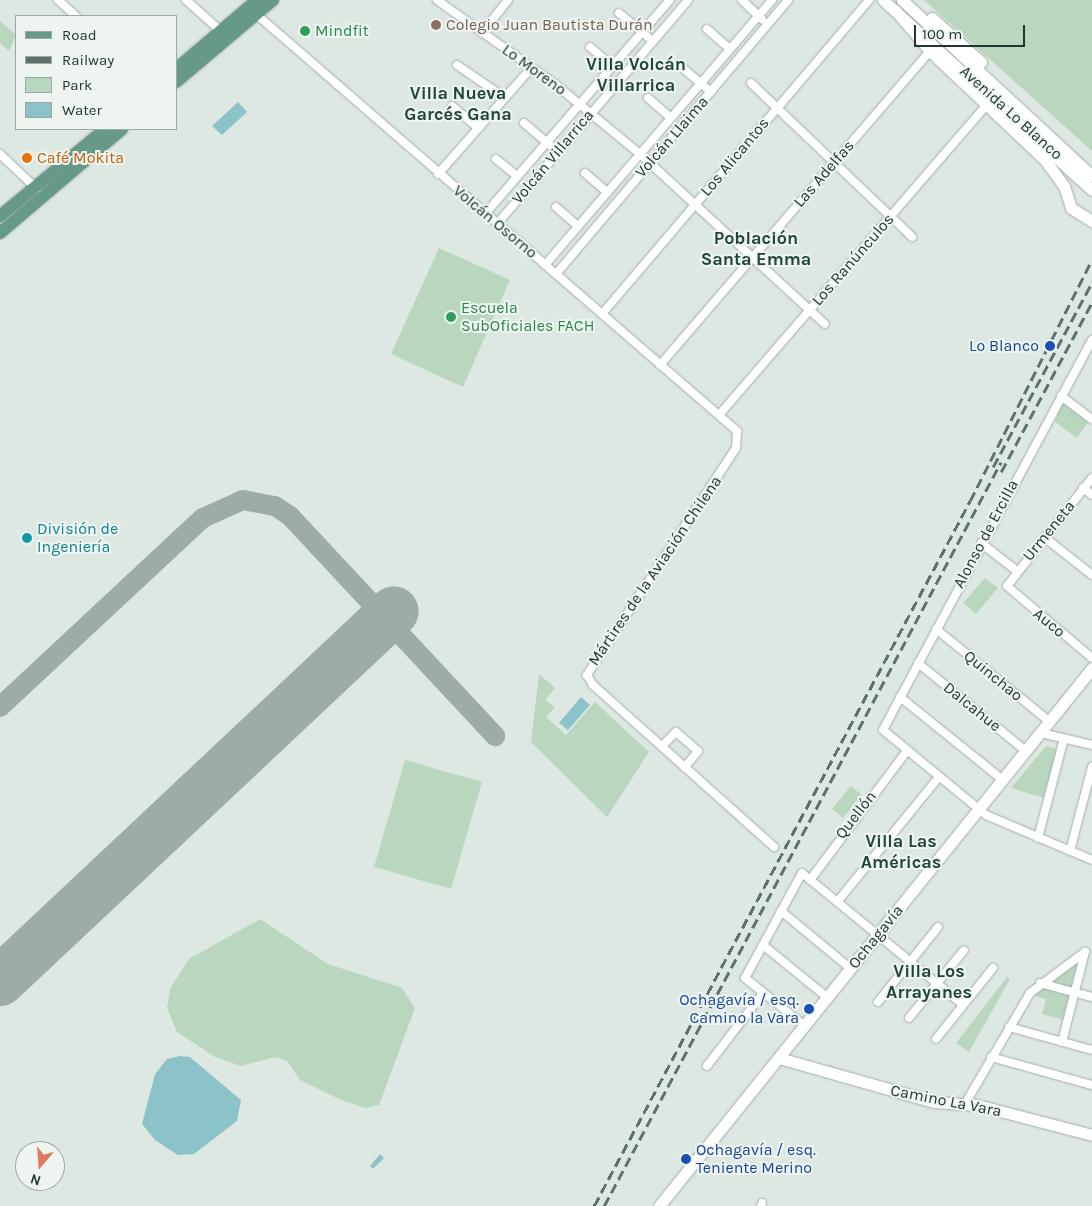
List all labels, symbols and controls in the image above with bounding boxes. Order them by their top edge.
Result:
legend [15,15,178,130]
place label: Colegio Juan Bautista Durán [446,15,653,35]
scale bar [917,15,1028,47]
marker: Colegio Juan Bautista Durán [430,19,442,31]
place label: Mindfit [315,21,369,41]
marker: Mindfit [299,25,311,37]
text: 100 m [922,25,962,43]
text: Road [62,26,97,44]
street label: Lo Moreno [498,40,570,100]
text: Railway [62,51,114,69]
district label: Villa Volcán Villarrica [586,54,686,96]
street label: Avenida Lo Blanco [956,62,1066,164]
text: Park [62,76,92,94]
district label: Villa Nueva Garcés Gana [404,83,512,126]
street label: Volcán Llaima [631,92,713,182]
text: Water [62,101,102,119]
street label: Volcán Villarrica [508,106,598,208]
street label: Los Alicantos [697,114,773,200]
street label: Las Adelfas [790,137,858,211]
place label: Café Mokita [37,148,124,168]
marker: Café Mokita [21,152,33,164]
street label: Volcán Osorno [449,181,541,263]
street label: Los Ranúnculos [808,210,898,310]
district label: Población Santa Emma [701,228,811,270]
place label: Escuela SubOficiales FACH [461,298,594,336]
marker: Escuela SubOficiales FACH [445,311,457,323]
place label: Lo Blanco [969,336,1039,356]
marker: Lo Blanco [1043,339,1057,353]
street label: Mártires de la Aviación Chilena [584,472,726,670]
street label: Alonso de Ercilla [949,476,1023,592]
street label: Urmeneta [1019,497,1079,565]
place label: División de Ingeniería [37,519,118,557]
marker: División de Ingeniería [21,532,33,544]
street label: Auco [1029,604,1069,642]
street label: Quinchao [960,647,1026,705]
street label: Dalcahue [939,678,1005,736]
street label: Quellón [831,787,881,843]
district label: Villa Las Américas [861,831,941,874]
street label: Ochagavía [844,901,908,973]
district label: Villa Los Arrayanes [886,961,972,1004]
place label: Ochagavía / esq. Camino la Vara [679,990,799,1028]
marker: Ochagavía / esq. Camino la Vara [803,1003,815,1015]
street label: Camino La Vara [889,1081,1003,1121]
place label: Ochagavía / esq. Teniente Merino [696,1140,816,1178]
north arrow [15,1141,65,1191]
marker: Ochagavía / esq. Teniente Merino [680,1153,692,1165]
text: N [28,1170,43,1189]

